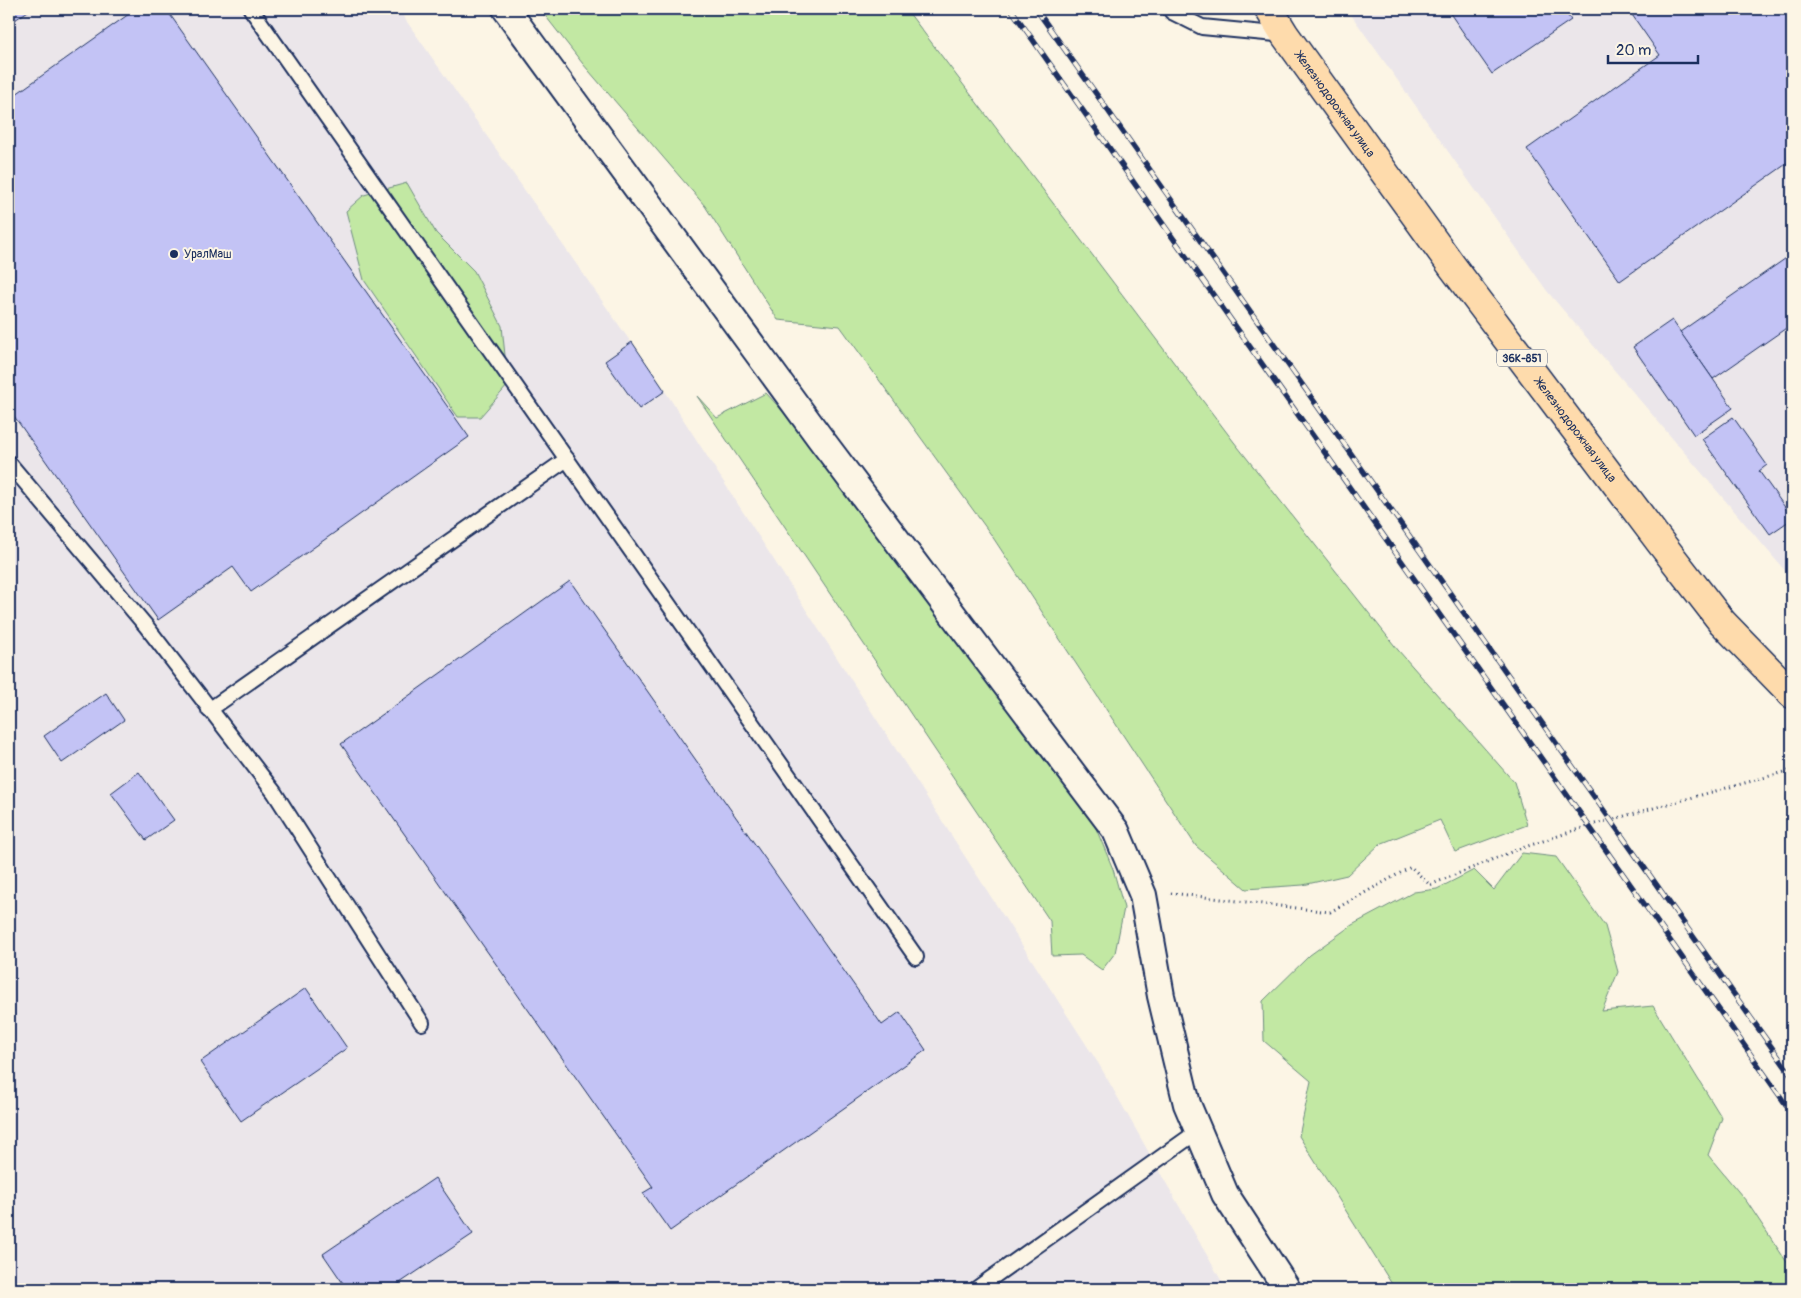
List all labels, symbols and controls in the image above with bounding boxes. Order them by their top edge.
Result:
scale bar [1608,32,1698,64]
text: 20 m [1616,41,1651,60]
street label: Железнодорожная улица [1291,47,1379,160]
place label: УралМаш [184,247,231,262]
marker: УралМаш [168,248,180,260]
road number: 36К-851 [1497,349,1547,366]
street label: Железнодорожная улица [1530,373,1620,486]

